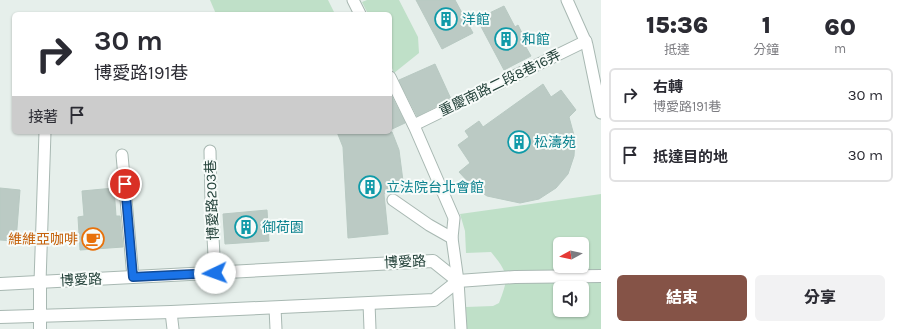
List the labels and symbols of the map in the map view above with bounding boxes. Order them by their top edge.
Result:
building icon: 洋館 [433,6,459,32]
place label: 洋館 [462,11,490,28]
building icon: 和館 [493,26,519,52]
place label: 和館 [522,31,550,48]
street label: 重慶南路二段8巷16弄 [436,46,564,120]
building icon: 松濤苑 [506,129,532,155]
place label: 松濤苑 [534,134,576,151]
street label: 博愛路203巷 [202,159,222,241]
pin [108,167,142,201]
building icon: 立法院台北會館 [357,174,383,200]
place label: 立法院台北會館 [386,179,484,196]
building icon: 御荷園 [233,214,259,240]
place label: 御荷園 [262,219,304,236]
cafe icon: 維維亞咖啡 [80,226,106,252]
place label: 維維亞咖啡 [8,231,78,248]
north arrow [553,237,589,273]
position arrow [194,252,236,294]
street label: 博愛路 [384,252,426,272]
street label: 博愛路 [60,270,102,290]

